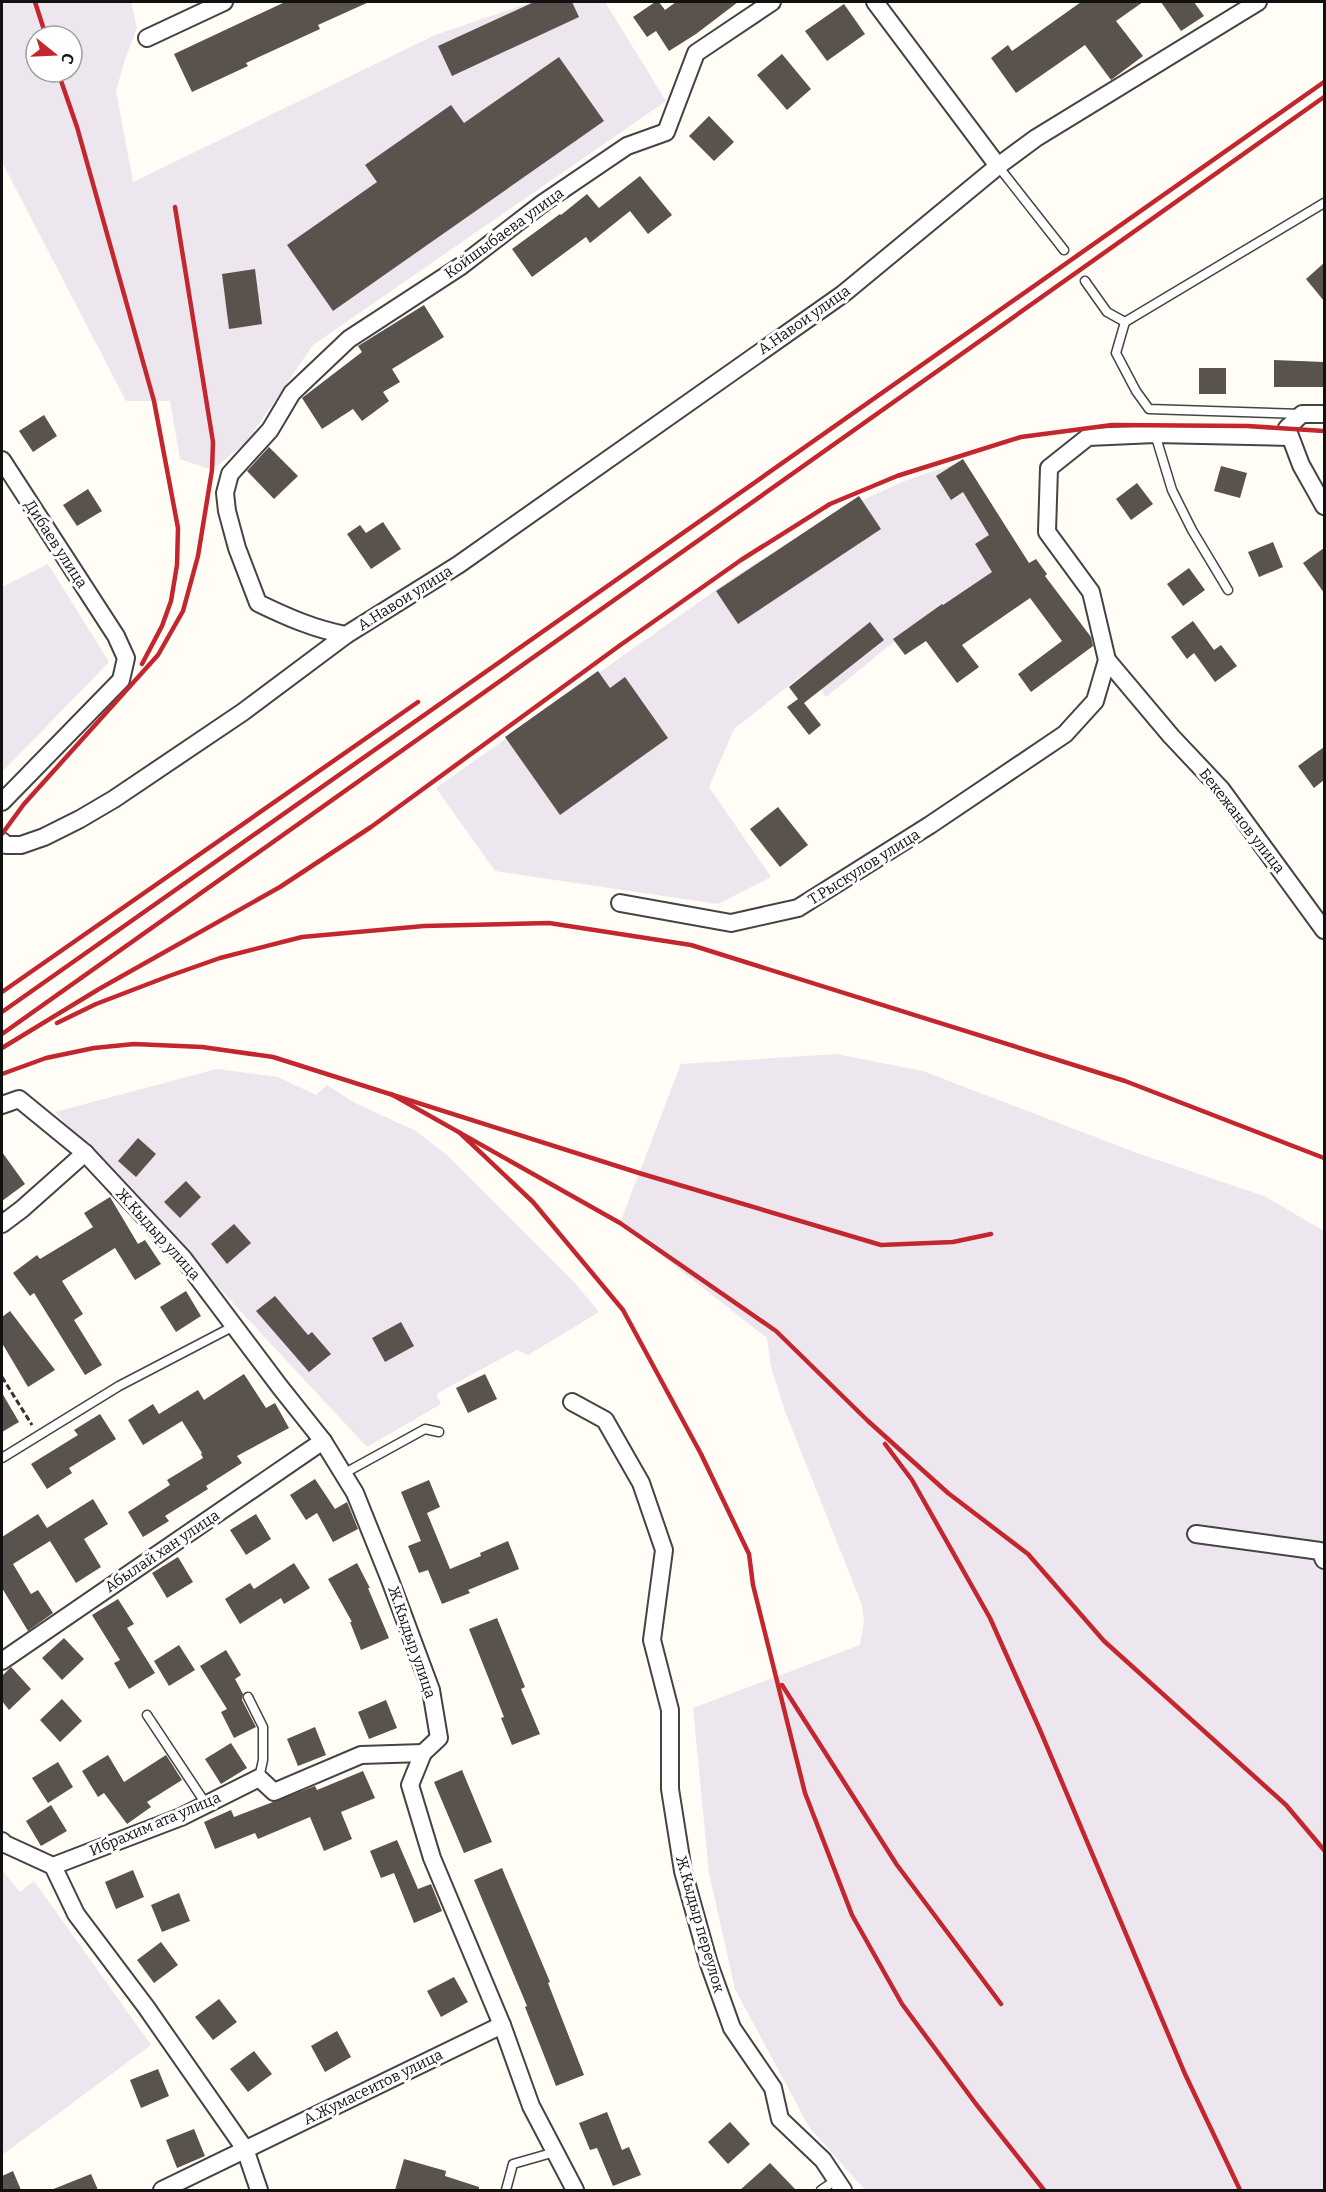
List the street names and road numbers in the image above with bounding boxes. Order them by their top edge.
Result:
street label: Койшыбаева улица [441,184,567,282]
street label: А.Навои улица [755,282,853,358]
street label: Дибаев улица [21,497,91,591]
street label: А.Навои улица [354,562,456,634]
street label: Бекежанов улица [1195,765,1289,877]
street label: Т.Рыскулов улица [805,825,923,909]
street label: Ж.Кыдыр улица [112,1184,204,1284]
street label: Абылай хан улица [101,1506,223,1596]
street label: Ж.Кыдыр улица [384,1583,440,1701]
street label: Ибрахим ата улица [87,1788,223,1860]
street label: Ж.Кыдыр переулок [672,1853,728,1995]
street label: А.Жумасеитов улица [300,2045,446,2129]

